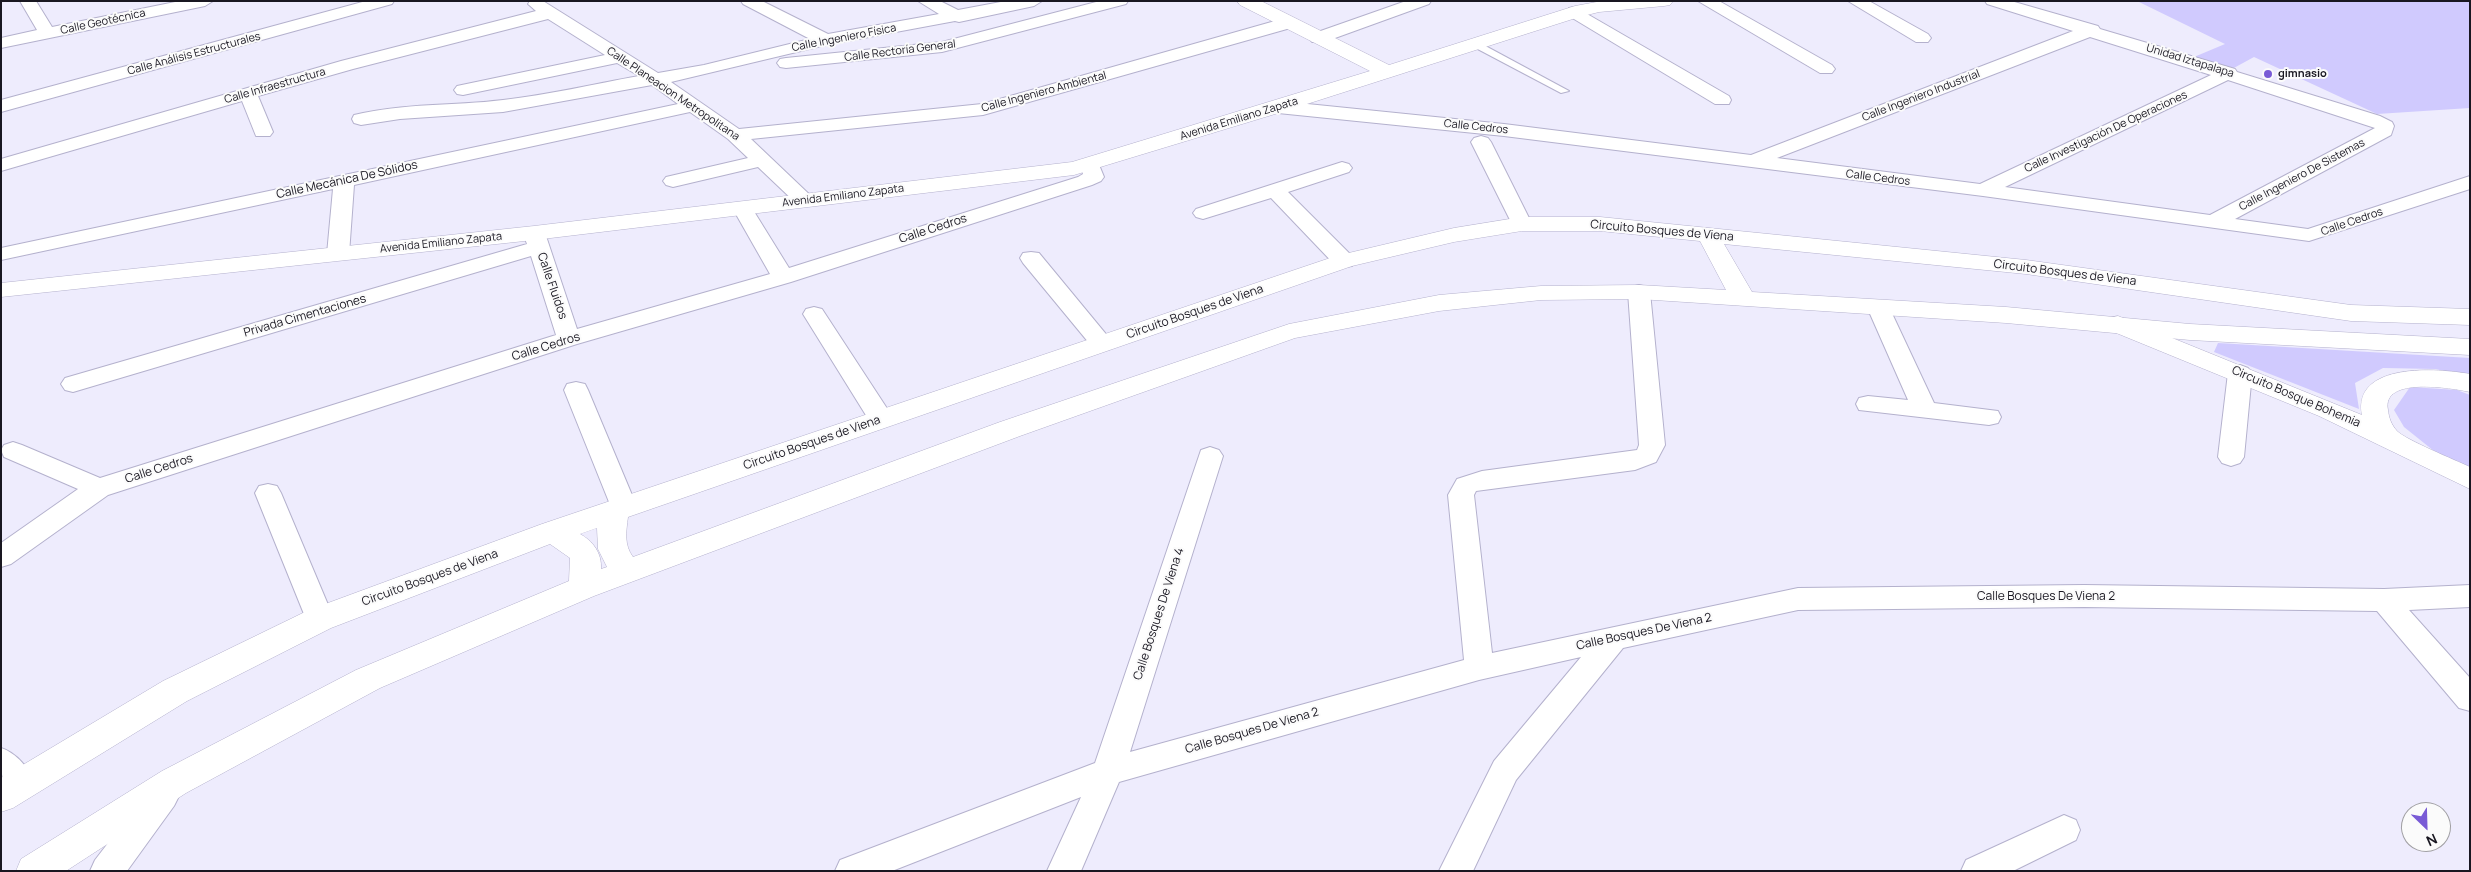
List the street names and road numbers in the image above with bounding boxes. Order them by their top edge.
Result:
street label: Calle Geotécnica [59,7,147,37]
street label: Calle Ingeniero Física [791,21,897,55]
street label: Calle Análisis Estructurales [126,30,262,78]
street label: Calle Rectoría General [844,38,956,64]
street label: Unidad Iztapalapa [2145,41,2235,81]
street label: Calle Planeacion Metropolitana [604,44,742,144]
street label: Calle Infraestructura [223,65,327,107]
street label: Calle Ingeniero Industrial [1860,67,1982,125]
street label: Calle Ingeniero Ambiental [980,69,1108,115]
street label: Calle Investigación De Operaciones [2022,88,2190,176]
street label: Avenida Emiliano Zapata [1178,95,1300,143]
street label: Calle Cedros [1443,117,1509,137]
street label: Calle Ingeniero De Sistemas [2237,136,2367,214]
street label: Calle Mecánica De Sólidos [275,158,419,202]
street label: Calle Cedros [1845,168,1911,188]
street label: Avenida Emiliano Zapata [781,182,905,210]
street label: Calle Cedros [2319,205,2385,239]
street label: Calle Cedros [897,211,969,247]
street label: Circuito Bosques de Viena [1590,218,1734,244]
street label: Avenida Emiliano Zapata [379,230,503,256]
street label: Calle Fluidos [534,251,570,321]
street label: Circuito Bosques de Viena [1993,257,2137,289]
street label: Circuito Bosques de Viena [1125,282,1265,342]
street label: Privada Cimentaciones [242,292,368,340]
street label: Calle Cedros [510,330,582,364]
street label: Circuito Bosque Bohemia [2229,363,2363,431]
street label: Circuito Bosques de Viena [742,413,882,473]
street label: Calle Cedros [123,451,195,487]
street label: Calle Bosques De Viena 4 [1131,546,1187,682]
street label: Circuito Bosques de Viena [360,547,500,609]
street label: Calle Bosques De Viena 2 [1977,590,2115,604]
street label: Calle Bosques De Viena 2 [1575,611,1713,653]
street label: Calle Bosques De Viena 2 [1184,705,1320,757]

